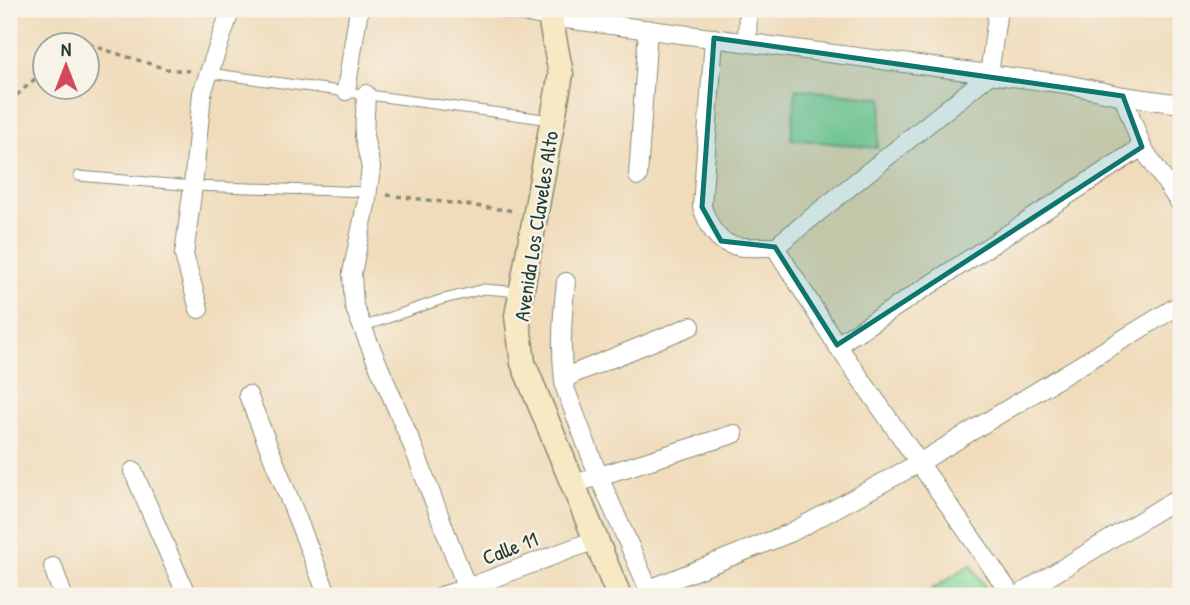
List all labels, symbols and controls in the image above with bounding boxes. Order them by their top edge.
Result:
north arrow [32,32,102,102]
text: N [61,36,71,62]
street label: Avenida Los Claveles Alto [507,129,565,323]
street label: Calle 11 [478,524,542,572]

